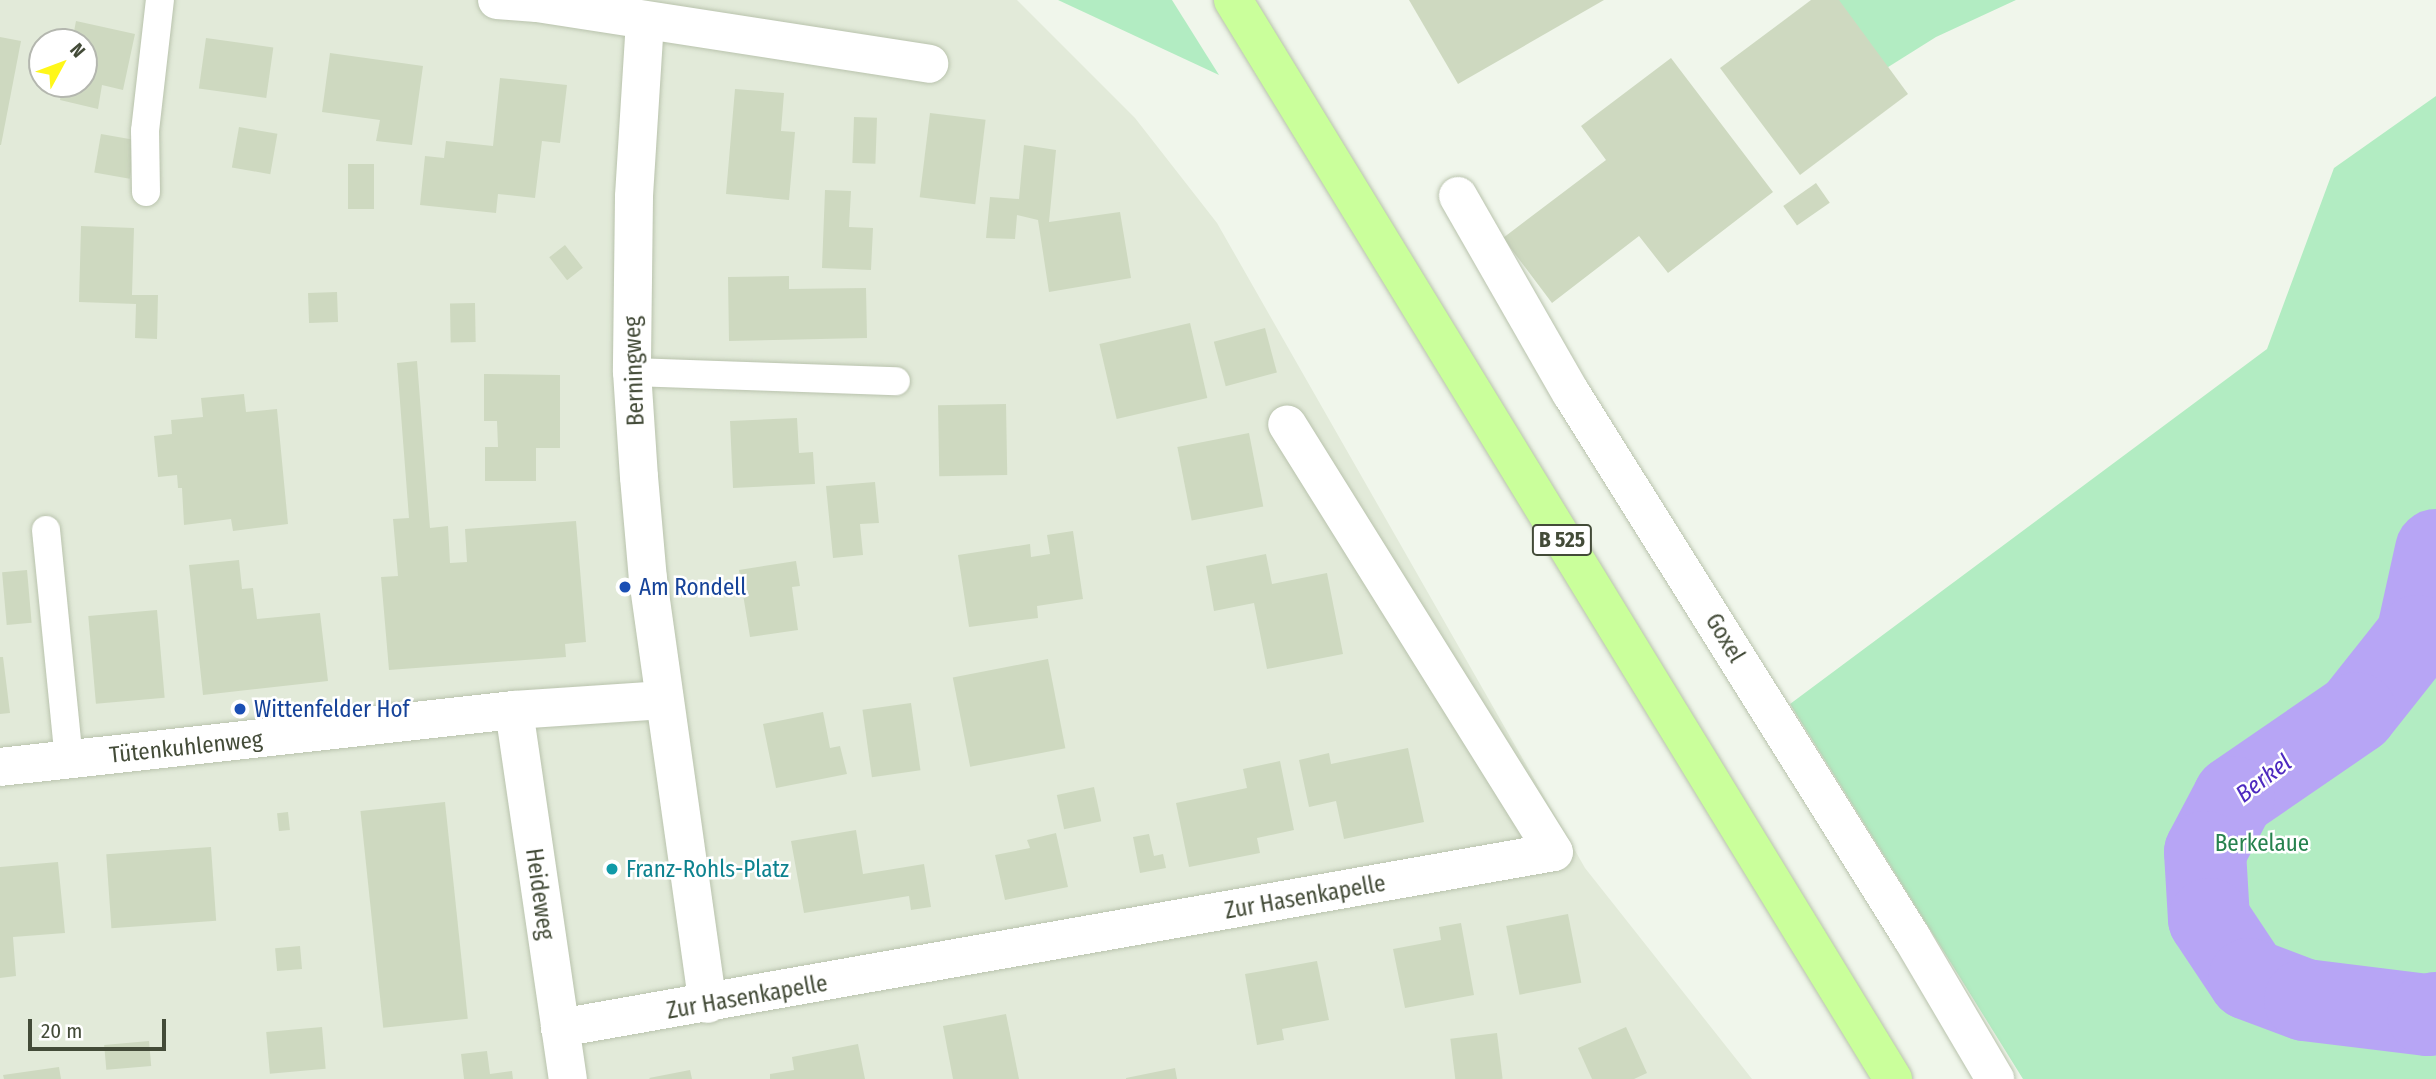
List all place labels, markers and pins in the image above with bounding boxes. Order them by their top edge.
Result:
place label: Am Rondell [639,573,746,601]
marker: Am Rondell [617,579,633,595]
place label: Wittenfelder Hof [254,695,410,723]
marker: Wittenfelder Hof [232,701,248,717]
place label: Franz-Rohls-Platz [626,855,789,883]
marker: Franz-Rohls-Platz [604,861,620,877]

